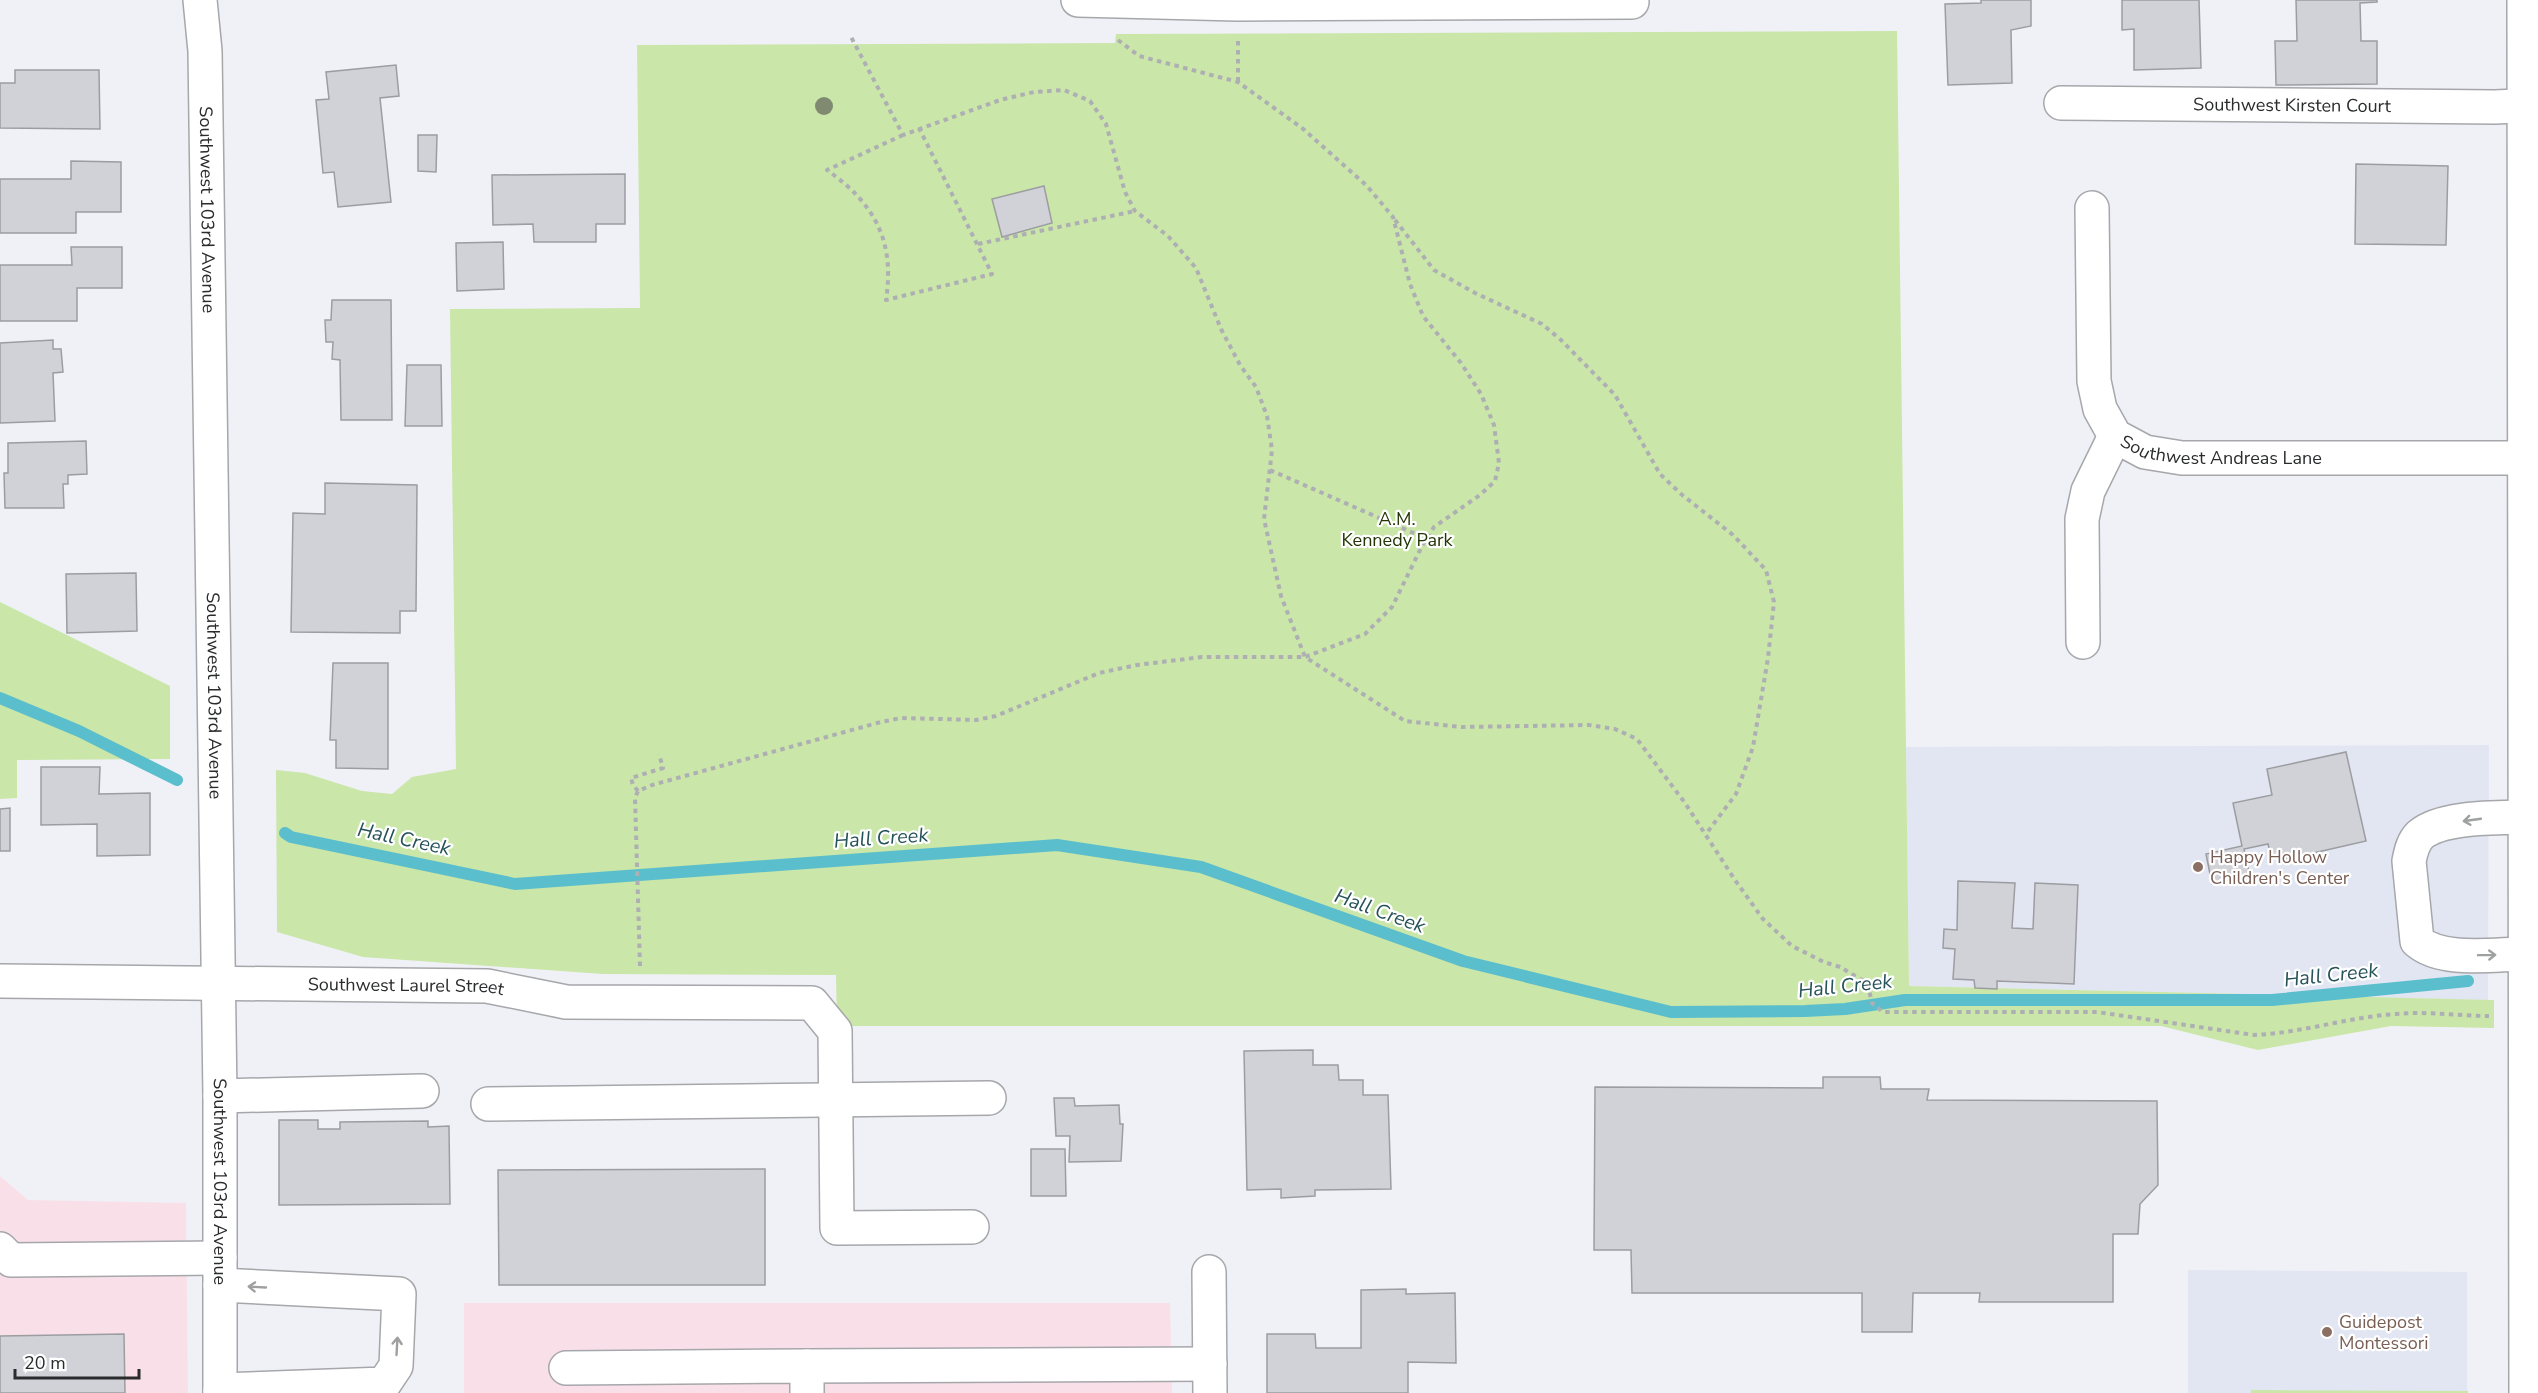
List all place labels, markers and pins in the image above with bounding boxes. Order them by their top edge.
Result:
place label: Happy Hollow Children's Center [2210,845,2350,890]
marker: Happy Hollow Children's Center [2191,860,2205,874]
place label: Guidepost Montessori [2339,1310,2428,1355]
marker: Guidepost Montessori [2320,1325,2334,1339]

